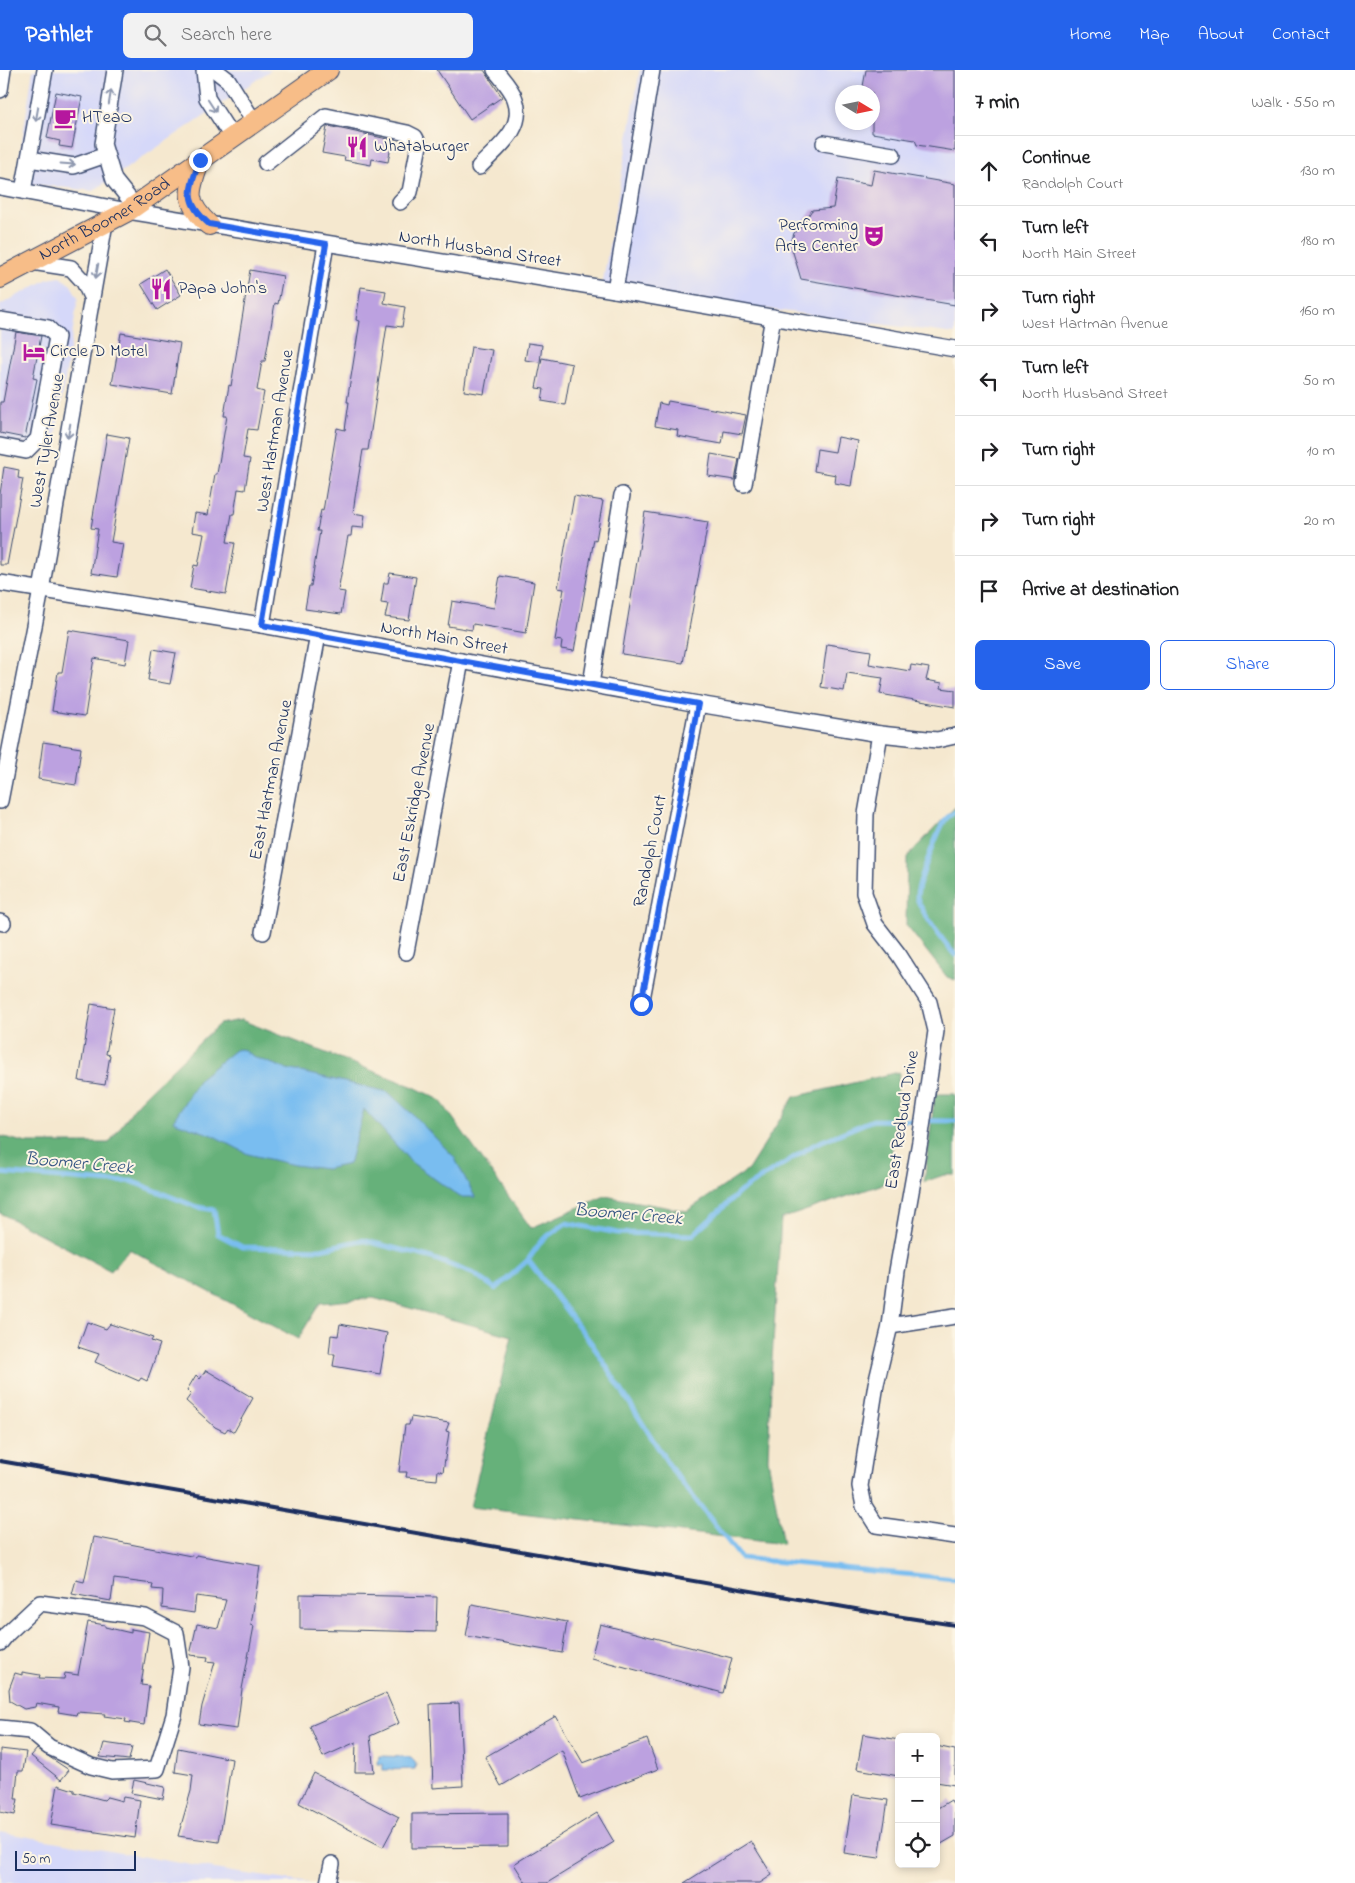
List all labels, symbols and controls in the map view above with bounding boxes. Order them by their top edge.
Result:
search box [123,13,473,58]
text: Pathlet [25,18,93,53]
icon: search [141,21,169,49]
text: Search here [181,22,272,49]
text: Home [1070,22,1111,48]
text: Map [1139,22,1170,48]
text: About [1198,22,1244,48]
text: Contact [1272,22,1330,48]
north arrow [835,85,880,130]
text: 7 min [975,88,1019,118]
one-way arrow [106,89,116,105]
text: Walk · 550 m [1251,91,1335,115]
one-way arrow [207,99,217,113]
cafe icon: HTeaO [52,105,78,131]
place label: HTeaO [82,105,132,131]
one-way arrow [31,106,41,122]
restaurant icon: Whataburger [344,134,370,160]
place label: Whataburger [374,134,469,161]
text: Continue [1022,145,1090,172]
route end [189,149,212,172]
icon: ahead [975,157,1003,185]
text: 130 m [1300,159,1335,183]
one-way arrow [60,160,76,169]
street label: North Boomer Road [35,172,176,268]
text: Randolph Court [1022,172,1123,196]
place label: Performing Arts Center [775,213,858,260]
text: Turn left [1022,215,1089,242]
theatre icon: Performing Arts Center [861,223,887,249]
street label: North Husband Street [397,224,563,276]
icon: left [975,227,1003,255]
text: 180 m [1301,229,1335,253]
text: North Main Street [1022,242,1137,266]
one-way arrow [92,262,102,278]
restaurant icon: Papa John's [148,276,174,302]
place label: Papa John's [178,276,267,302]
text: Turn right [1022,285,1095,312]
icon: right [975,297,1003,325]
text: 160 m [1300,299,1335,323]
text: West Hartman Avenue [1022,312,1168,336]
hotel icon: Circle D Motel [21,339,47,365]
place label: Circle D Motel [50,339,147,365]
street label: West Hartman Avenue [250,347,302,514]
text: Turn left [1022,355,1089,382]
icon: left [975,367,1003,395]
text: 50 m [1303,369,1335,393]
street label: West Tyler Avenue [23,371,73,510]
text: North Husband Street [1022,382,1168,406]
one-way arrow [64,422,74,438]
icon: right [975,437,1003,465]
text: Turn right [1022,437,1095,464]
text: 10 m [1307,439,1335,463]
icon: right [975,507,1003,535]
text: Turn right [1022,507,1095,534]
text: 20 m [1304,509,1335,533]
icon: arrive [975,577,1003,605]
text: Arrive at destination [1022,577,1179,604]
street label: North Main Street [378,615,510,663]
button: Save [975,640,1150,690]
button: Share [1160,640,1335,690]
street label: East Hartman Avenue [244,697,300,862]
street label: East Eskridge Avenue [387,720,444,885]
street label: Randolph Court [627,793,675,909]
route start [630,993,653,1016]
street label: East Redbud Drive [879,1048,927,1191]
water label: Boomer Creek [24,1146,135,1182]
water label: Boomer Creek [573,1197,684,1233]
map controls [895,1733,940,1868]
button: + [895,1733,940,1778]
button: − [895,1778,940,1823]
button: locate [895,1823,940,1868]
scale bar [15,1848,136,1871]
text: 50 m [22,1849,50,1870]

